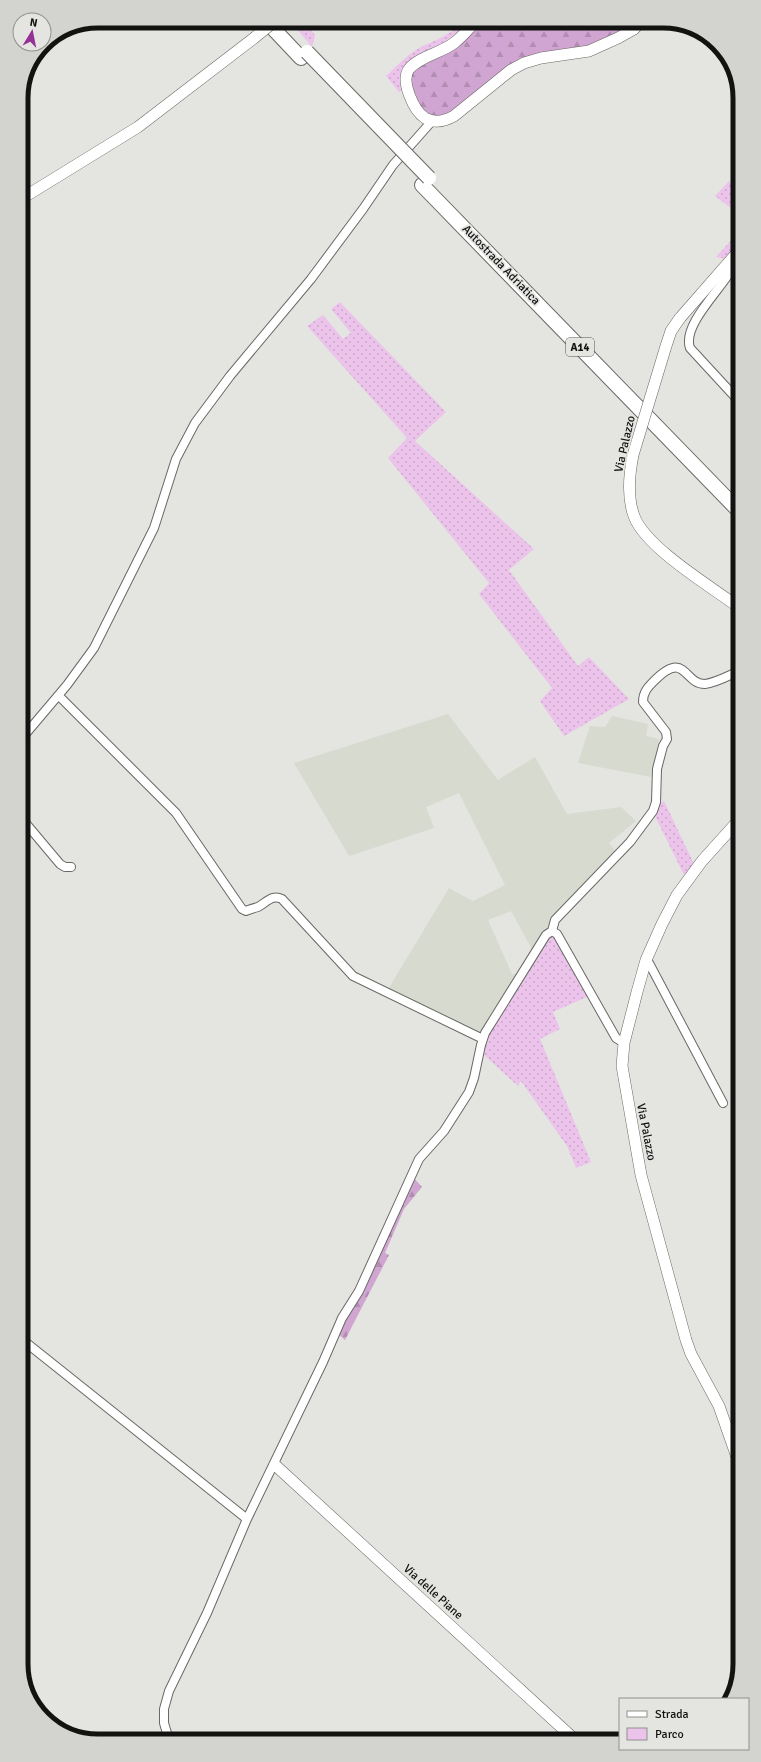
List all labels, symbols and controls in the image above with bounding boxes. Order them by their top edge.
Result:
north arrow [12,12,52,52]
text: N [29,16,39,30]
street label: Autostrada Adriatica [459,222,543,308]
road number: A14 [566,338,594,356]
street label: Via Palazzo [611,414,639,474]
street label: Via Palazzo [633,1102,659,1162]
street label: Via delle Piane [400,1561,466,1623]
legend [619,1698,749,1750]
text: Strada [655,1707,689,1722]
text: Parco [655,1727,684,1742]

